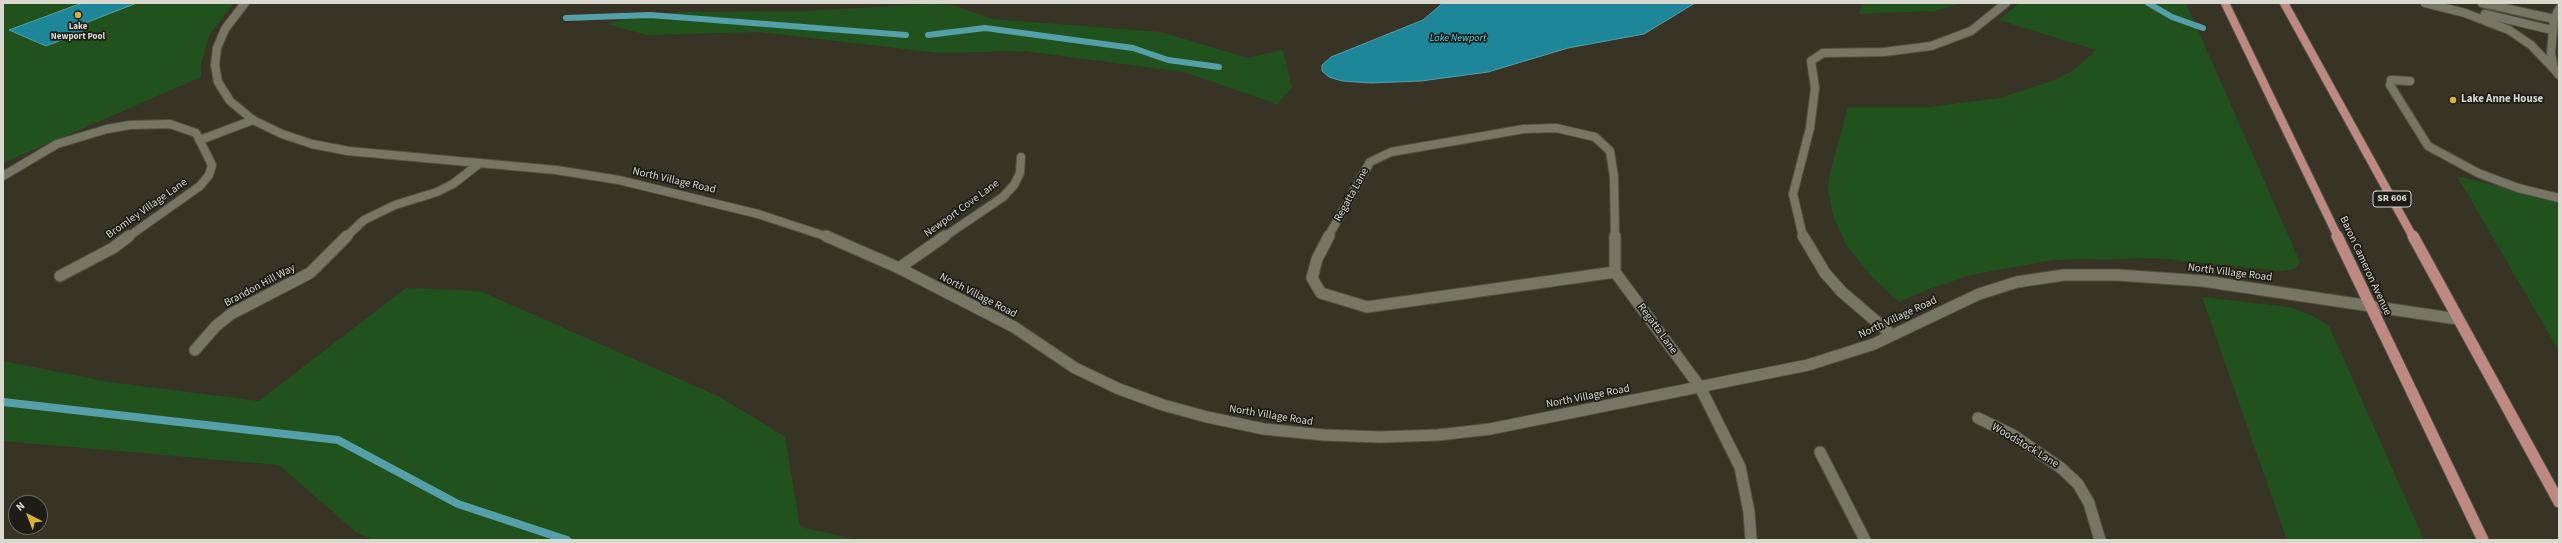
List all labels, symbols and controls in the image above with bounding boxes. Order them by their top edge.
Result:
marker: Lake Newport Pool [73,10,83,20]
place label: Lake Newport Pool [51,22,105,43]
water label: Lake Newport [1430,33,1486,45]
place label: Lake Anne House [2461,93,2543,107]
marker: Lake Anne House [2448,95,2458,105]
street label: North Village Road [631,165,717,197]
street label: Regatta Lane [1332,166,1372,224]
street label: Bromley Village Lane [104,176,190,242]
street label: Newport Cove Lane [922,177,1002,241]
road number: SR 606 [2373,191,2411,207]
street label: Baron Cameron Avenue [2336,214,2394,318]
street label: North Village Road [2187,261,2273,285]
street label: Brandon Hill Way [222,262,298,310]
street label: North Village Road [937,271,1019,321]
street label: North Village Road [1857,294,1939,342]
street label: Regatta Lane [1634,301,1680,357]
street label: North Village Road [1545,382,1631,412]
street label: North Village Road [1228,403,1314,429]
street label: Woodstock Lane [1989,421,2061,471]
north arrow [8,495,48,535]
text: N [13,498,28,514]

